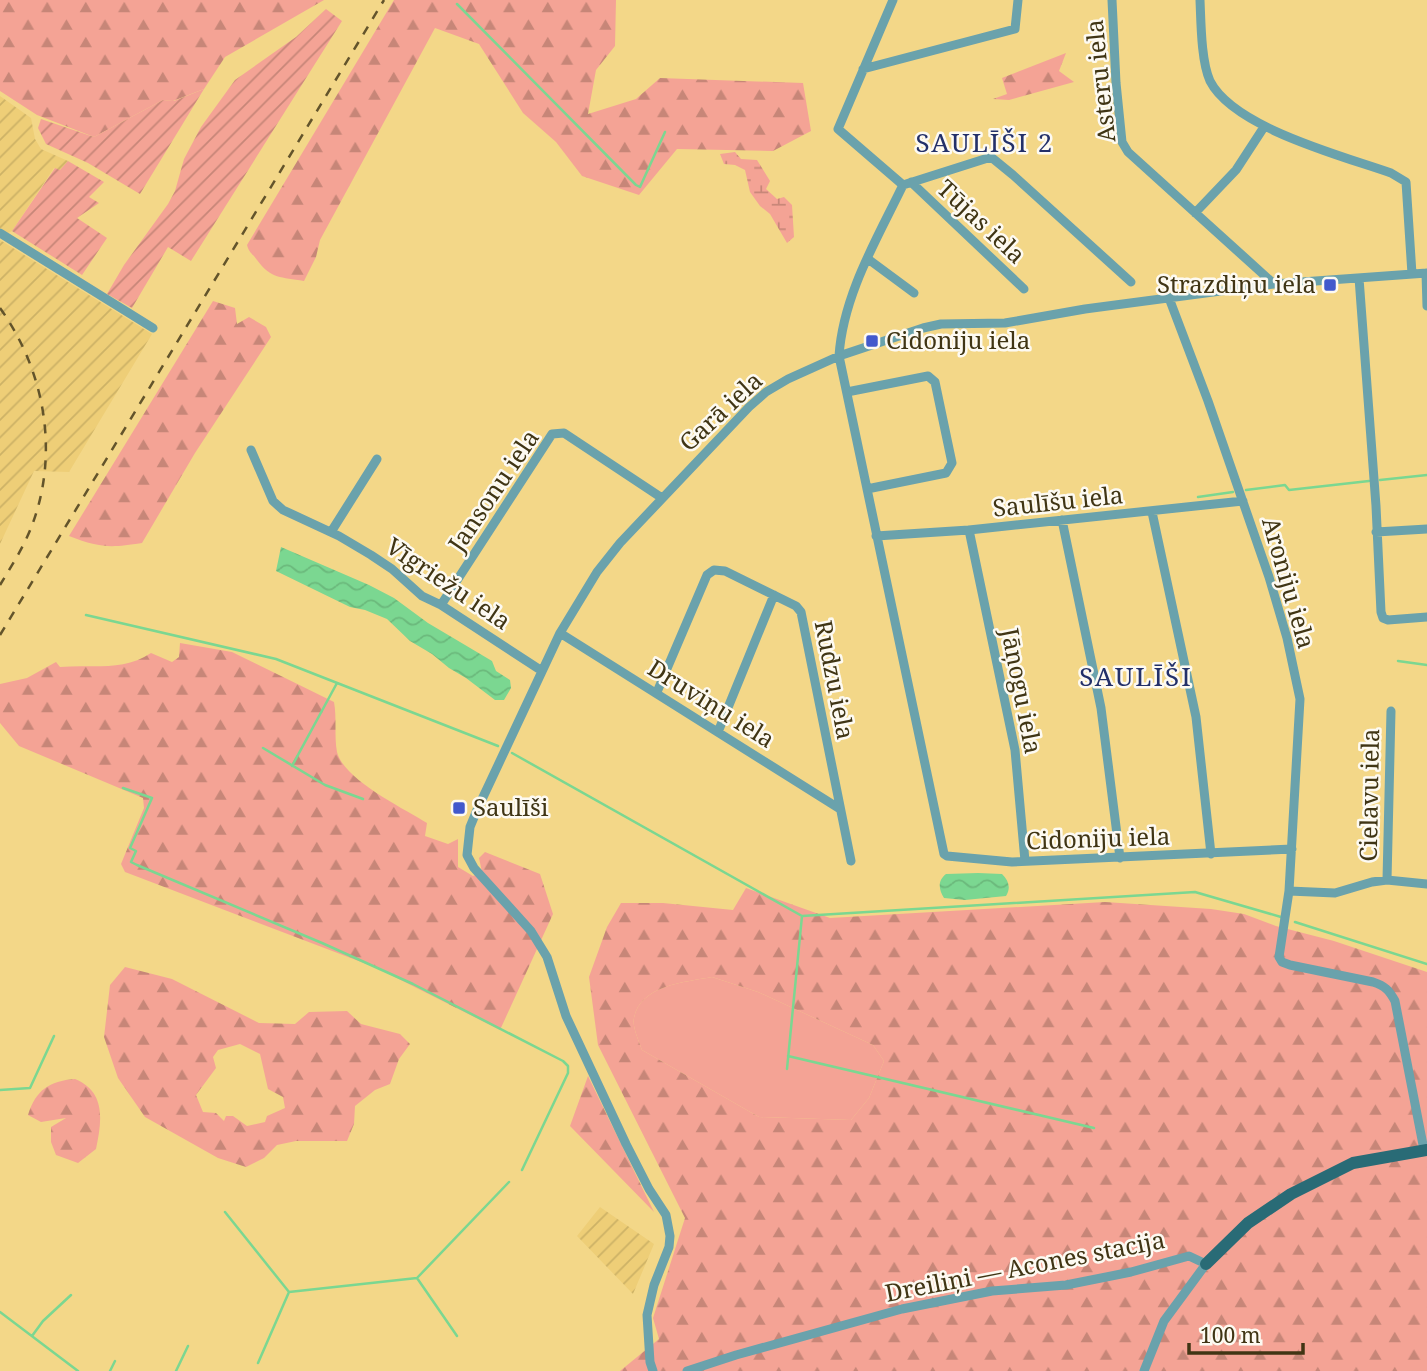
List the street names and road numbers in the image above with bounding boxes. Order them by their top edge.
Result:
street label: Asteru iela [1077,18,1122,144]
street label: Tūjas iela [931,172,1033,270]
street label: Garā iela [671,364,769,458]
street label: Jansonu iela [439,423,546,559]
street label: Saulīšu iela [991,477,1125,524]
street label: Aroniju iela [1255,513,1324,652]
street label: Vīgriežu iela [380,529,518,637]
street label: Rudzu iela [808,617,863,742]
street label: Jāņogu iela [994,624,1051,756]
street label: Druviņu iela [642,651,782,755]
street label: Cielavu iela [1351,728,1386,862]
street label: Cidoniju iela [1025,818,1171,857]
street label: Dreiliņi — Acones stacija [882,1222,1167,1309]

